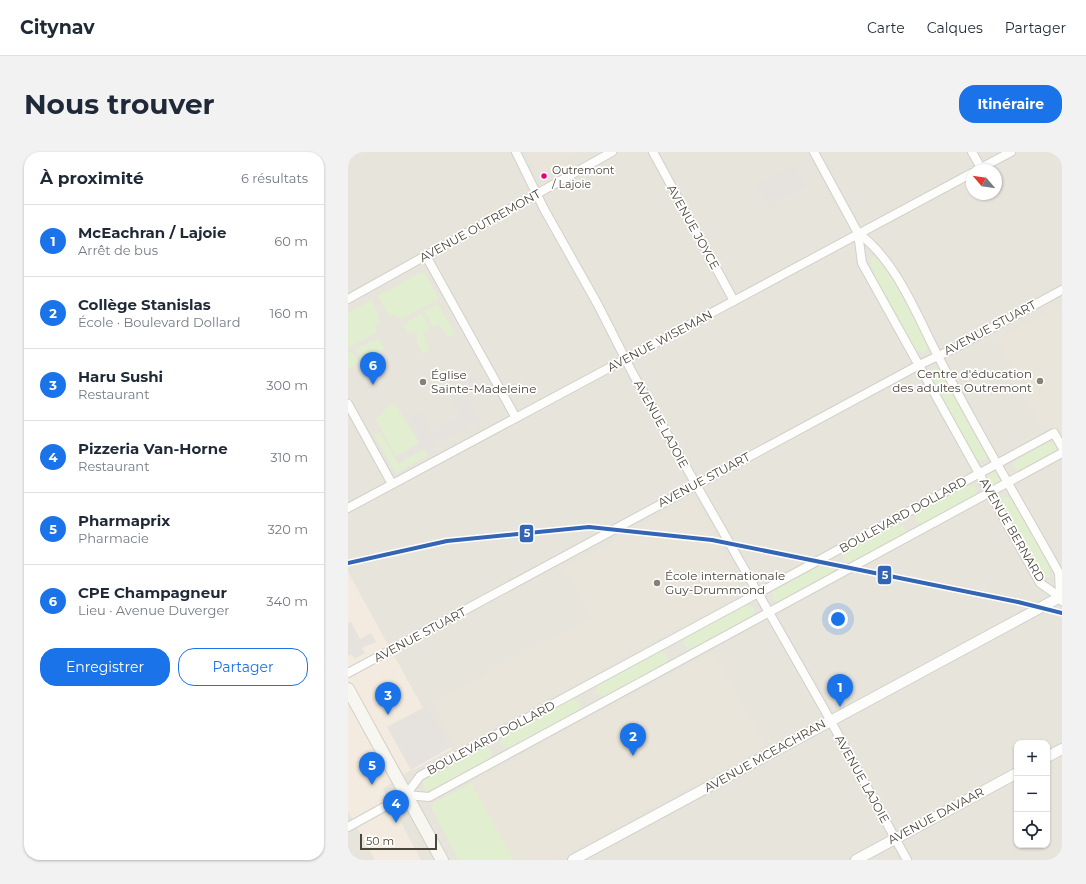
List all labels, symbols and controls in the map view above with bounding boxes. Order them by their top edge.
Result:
text: Citynav [20,16,95,39]
text: Carte [867,19,905,37]
text: Calques [927,19,983,37]
text: Partager [1005,19,1066,37]
button: Itinéraire [959,85,1062,123]
text: Nous trouver [24,87,215,121]
place label: Outremont / Lajoie [551,163,615,191]
north arrow [966,164,1002,200]
text: À proximité [40,168,144,188]
text: 6 résultats [241,170,308,186]
marker: Outremont / Lajoie [539,171,549,181]
street label: AVENUE JOYCE [664,182,723,272]
street label: AVENUE OUTREMONT [417,186,543,265]
text: McEachran / Lajoie [78,223,226,242]
text: 1 [50,233,56,249]
text: 60 m [274,233,308,249]
text: Arrêt de bus [78,242,158,258]
text: Collège Stanislas [78,295,211,314]
street label: AVENUE STUART [941,297,1038,358]
text: 2 [49,305,57,321]
text: 160 m [270,305,308,321]
street label: AVENUE WISEMAN [605,307,715,375]
text: École · Boulevard Dollard [78,314,240,330]
pin: 6 [360,352,386,385]
place label: Centre d'éducation des adultes Outremont [892,366,1032,395]
text: Haru Sushi [78,367,163,386]
place label: Église Sainte-Madeleine [431,367,536,396]
marker: Centre d'éducation des adultes Outremont [1035,376,1045,386]
text: 3 [49,377,57,393]
text: 300 m [266,377,308,393]
marker: Église Sainte-Madeleine [418,377,428,387]
street label: AVENUE LAJOIE [631,377,692,470]
text: Restaurant [78,386,149,402]
text: Pizzeria Van-Horne [78,439,228,458]
text: 4 [49,449,57,465]
text: 310 m [270,449,308,465]
street label: AVENUE STUART [655,449,752,510]
text: Restaurant [78,458,149,474]
street label: BOULEVARD DOLLARD [837,473,969,556]
street label: AVENUE BERNARD [977,475,1048,584]
text: Pharmaprix [78,511,170,530]
text: 5 [49,521,57,537]
text: 320 m [268,521,308,537]
line badge: 5 [519,524,534,543]
text: 5 [524,526,531,540]
text: Pharmacie [78,530,149,546]
line badge: 5 [877,565,892,585]
place label: École internationale Guy-Drummond [665,568,785,597]
text: 5 [882,568,889,582]
marker: École internationale Guy-Drummond [652,578,662,588]
text: CPE Champagneur [78,583,227,602]
text: 6 [49,593,57,609]
text: 340 m [266,593,308,609]
text: Lieu · Avenue Duverger [78,602,230,618]
street label: AVENUE STUART [371,604,468,665]
your location [828,609,848,629]
button: Enregistrer [40,648,170,686]
button: Partager [178,648,308,686]
pin: 1 [827,674,853,707]
pin: 3 [375,682,401,715]
street label: BOULEVARD DOLLARD [424,697,558,778]
street label: AVENUE MCEACHRAN [701,716,828,795]
pin: 2 [620,723,646,756]
street label: AVENUE LAJOIE [832,732,893,825]
map controls [1014,740,1050,848]
button: + [1014,740,1050,776]
pin: 5 [359,752,385,785]
button: − [1014,776,1050,812]
street label: AVENUE DAVAAR [885,784,987,847]
pin: 4 [383,790,409,823]
button: locate [1014,812,1050,848]
scale bar [360,832,437,851]
text: 50 m [366,834,394,848]

